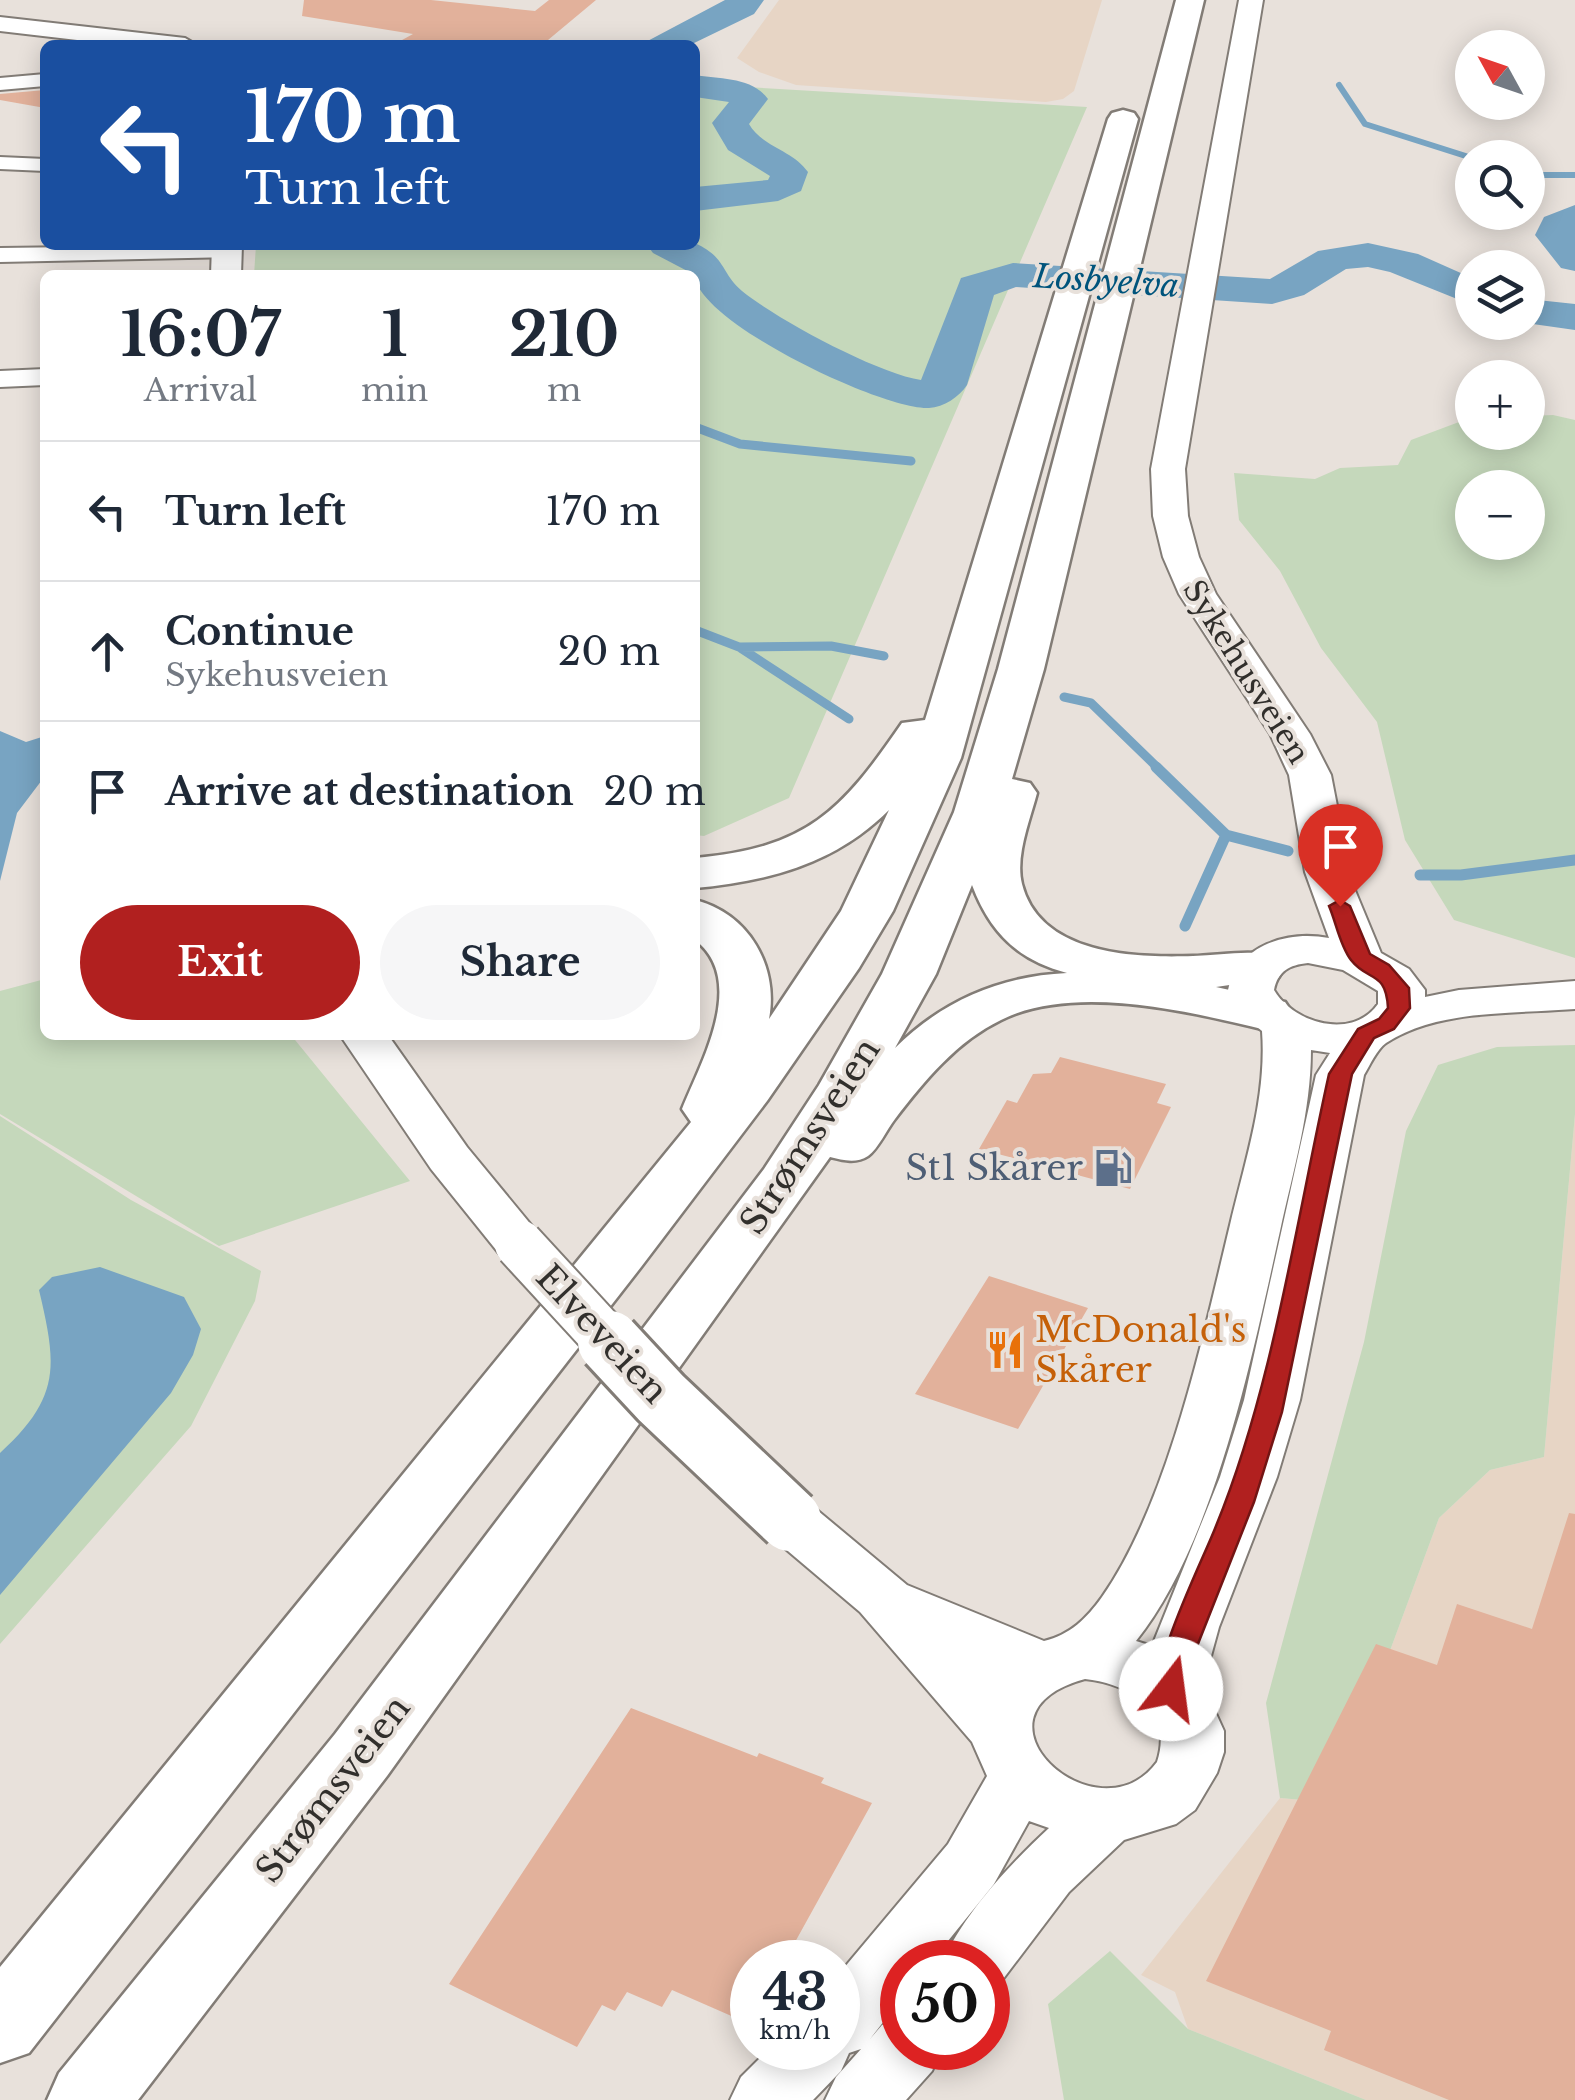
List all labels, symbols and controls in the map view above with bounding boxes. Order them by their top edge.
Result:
north arrow [1455,30,1545,120]
map controls [1455,30,1545,560]
text: 170 m [245,74,461,161]
icon: left [80,80,210,210]
button: search [1455,140,1545,230]
text: Turn left [245,160,450,216]
button: layers [1455,250,1545,340]
water label: Losbyelva [1031,256,1180,306]
text: 16:07 [121,298,280,372]
text: 1 [382,298,408,372]
text: 210 [509,298,619,372]
button: + [1455,360,1545,450]
text: Arrival [144,370,257,410]
text: min [361,370,428,410]
text: m [547,370,581,410]
button: − [1455,470,1545,560]
icon: left [80,484,135,539]
text: Turn left [165,488,346,535]
text: 170 m [545,488,660,535]
street label: Sykehusveien [1175,573,1318,770]
text: Continue [165,608,354,655]
icon: ahead [80,624,135,679]
text: 20 m [558,628,660,675]
text: Sykehusveien [165,655,388,695]
icon: arrive [80,764,135,819]
text: Arrive at destination [165,768,574,815]
text: 20 m [604,768,706,815]
pin [1298,804,1383,907]
icon: arrive [1313,819,1368,874]
button: Exit [80,905,360,1020]
button: Share [380,905,660,1020]
street label: Strømsveien [730,1030,889,1242]
place label: St1 Skårer [905,1146,1083,1189]
fuel station icon: St1 Skårer [1092,1147,1134,1189]
street label: Elveveien [527,1256,677,1412]
place label: McDonald's Skårer [1035,1308,1246,1391]
restaurant icon: McDonald's Skårer [984,1329,1026,1371]
position arrow [1119,1637,1223,1741]
street label: Strømsveien [247,1687,419,1890]
speed limit sign: 50 [880,1940,1010,2070]
text: 43 [762,1961,828,2024]
text: km/h [760,2015,830,2046]

